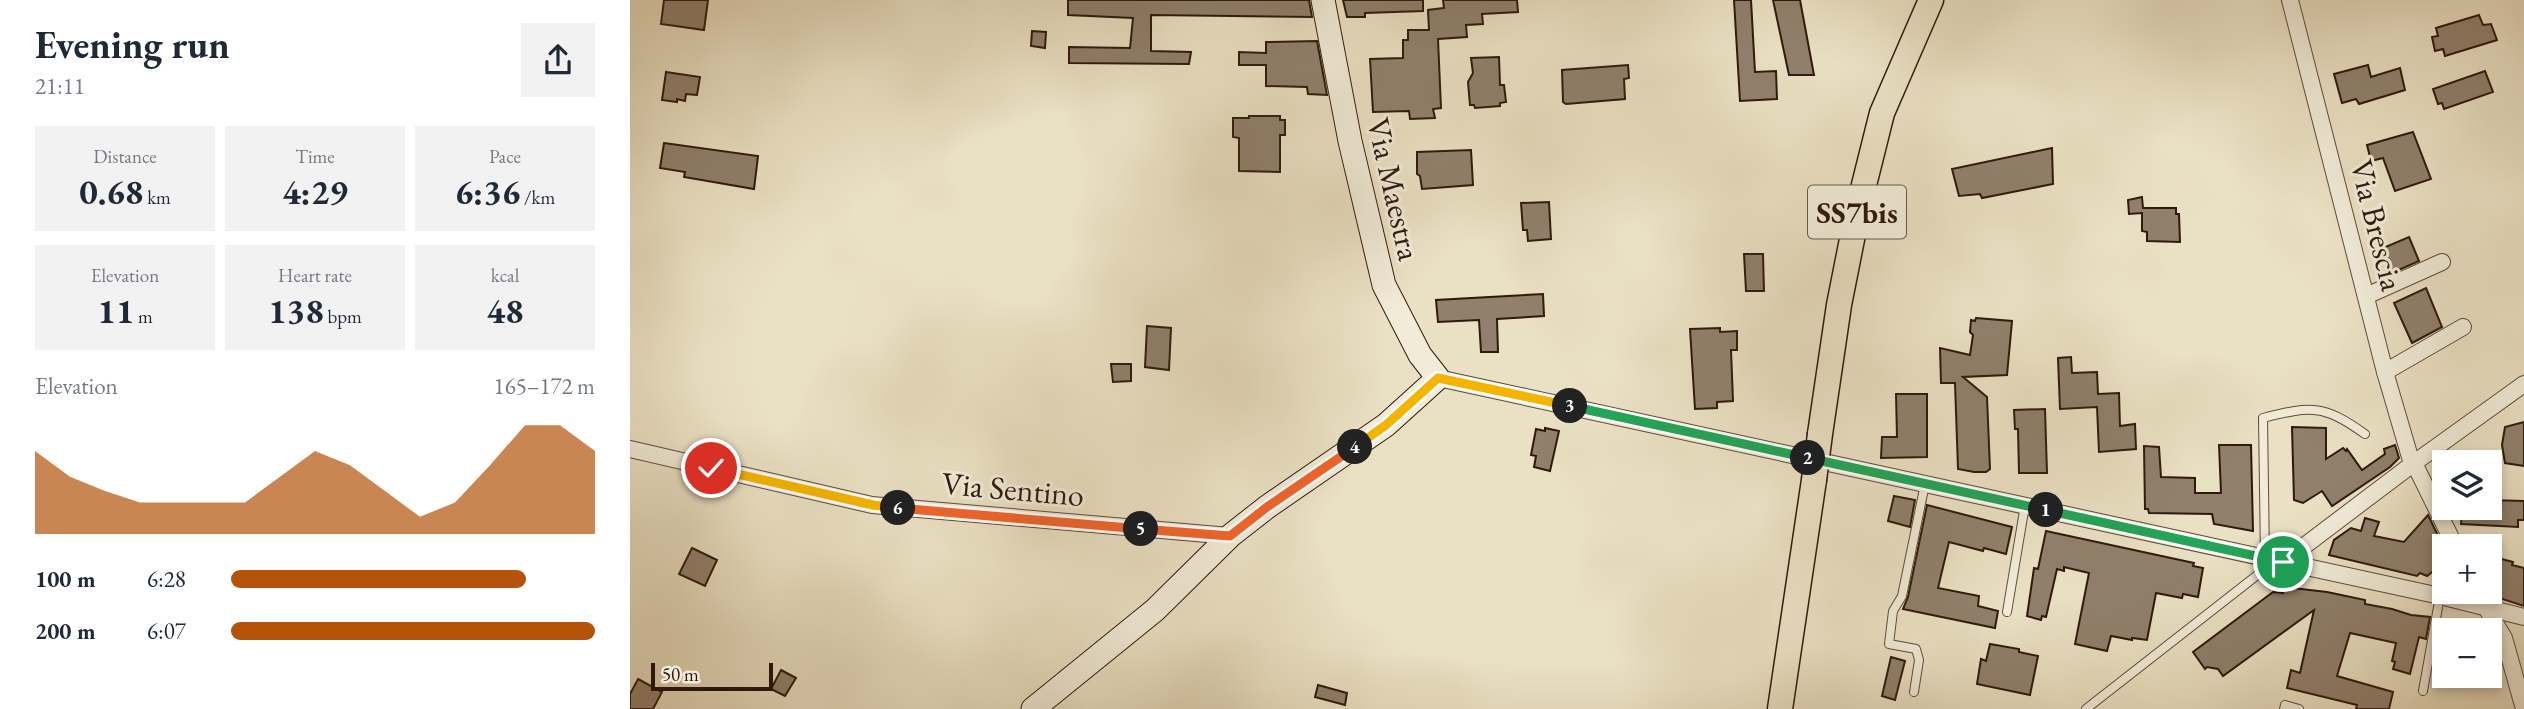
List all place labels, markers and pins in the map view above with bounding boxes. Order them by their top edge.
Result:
pin: 3 [1552,388,1588,424]
pin: 4 [1338,430,1372,464]
pin [681,438,741,498]
pin: 2 [1790,440,1826,476]
pin: 6 [880,490,916,526]
pin: 1 [2028,492,2064,528]
pin: 5 [1124,512,1158,546]
pin [2253,532,2313,592]

